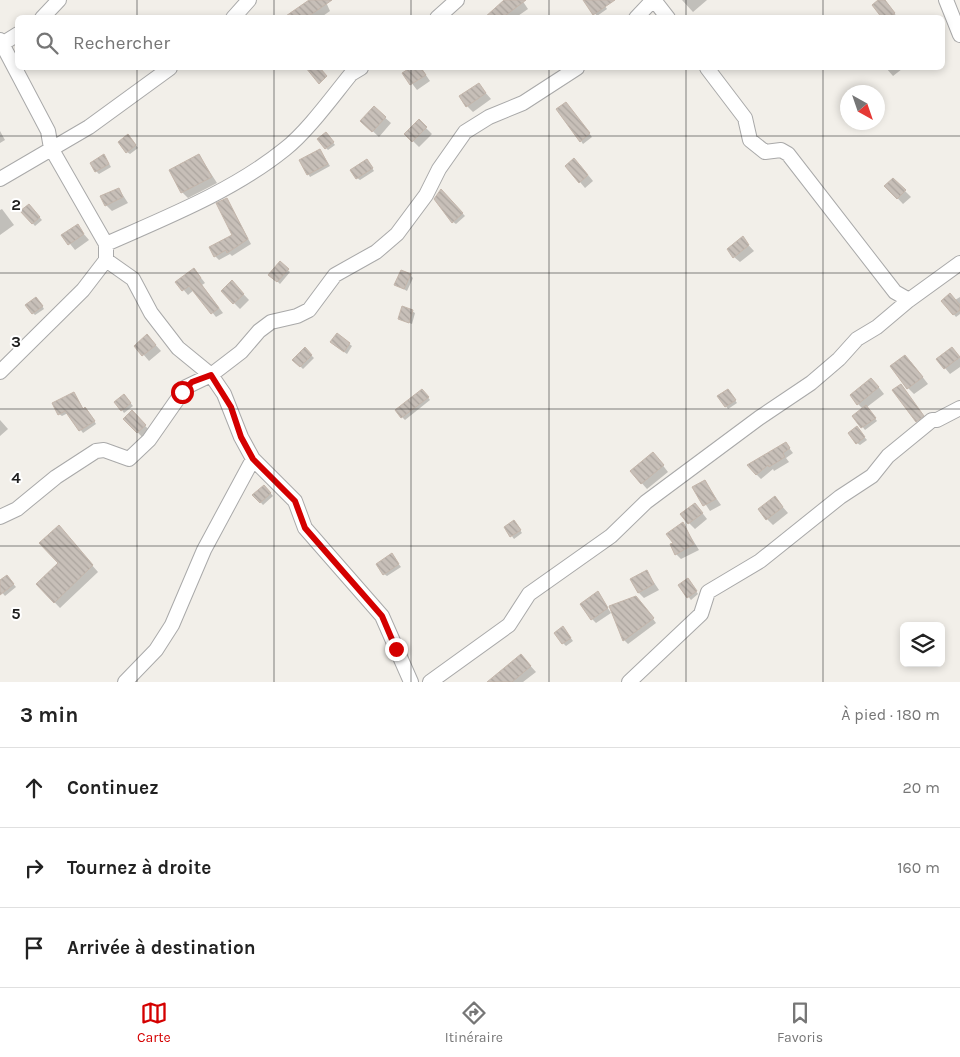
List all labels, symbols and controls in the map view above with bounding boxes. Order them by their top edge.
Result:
search box [15,15,945,70]
icon: search [33,29,61,57]
text: Rechercher [73,32,170,54]
north arrow [840,85,885,130]
text: 2 [11,195,21,214]
text: 3 [11,332,21,351]
route start [171,381,194,404]
text: 4 [11,468,21,487]
text: 5 [11,604,21,623]
map controls [900,622,945,667]
button: layers [900,622,945,667]
route end [385,638,408,661]
text: 3 min [20,703,78,727]
text: À pied · 180 m [841,705,940,724]
icon: ahead [20,774,48,802]
text: Continuez [67,777,159,799]
text: 20 m [902,778,940,797]
icon: right [20,854,48,882]
text: Tournez à droite [67,857,211,879]
text: 160 m [897,858,940,877]
icon: arrive [20,934,48,962]
text: Arrivée à destination [67,937,256,959]
tab: Carte [137,999,171,1046]
tab: Itinéraire [445,999,503,1046]
tab: Favoris [777,999,823,1046]

